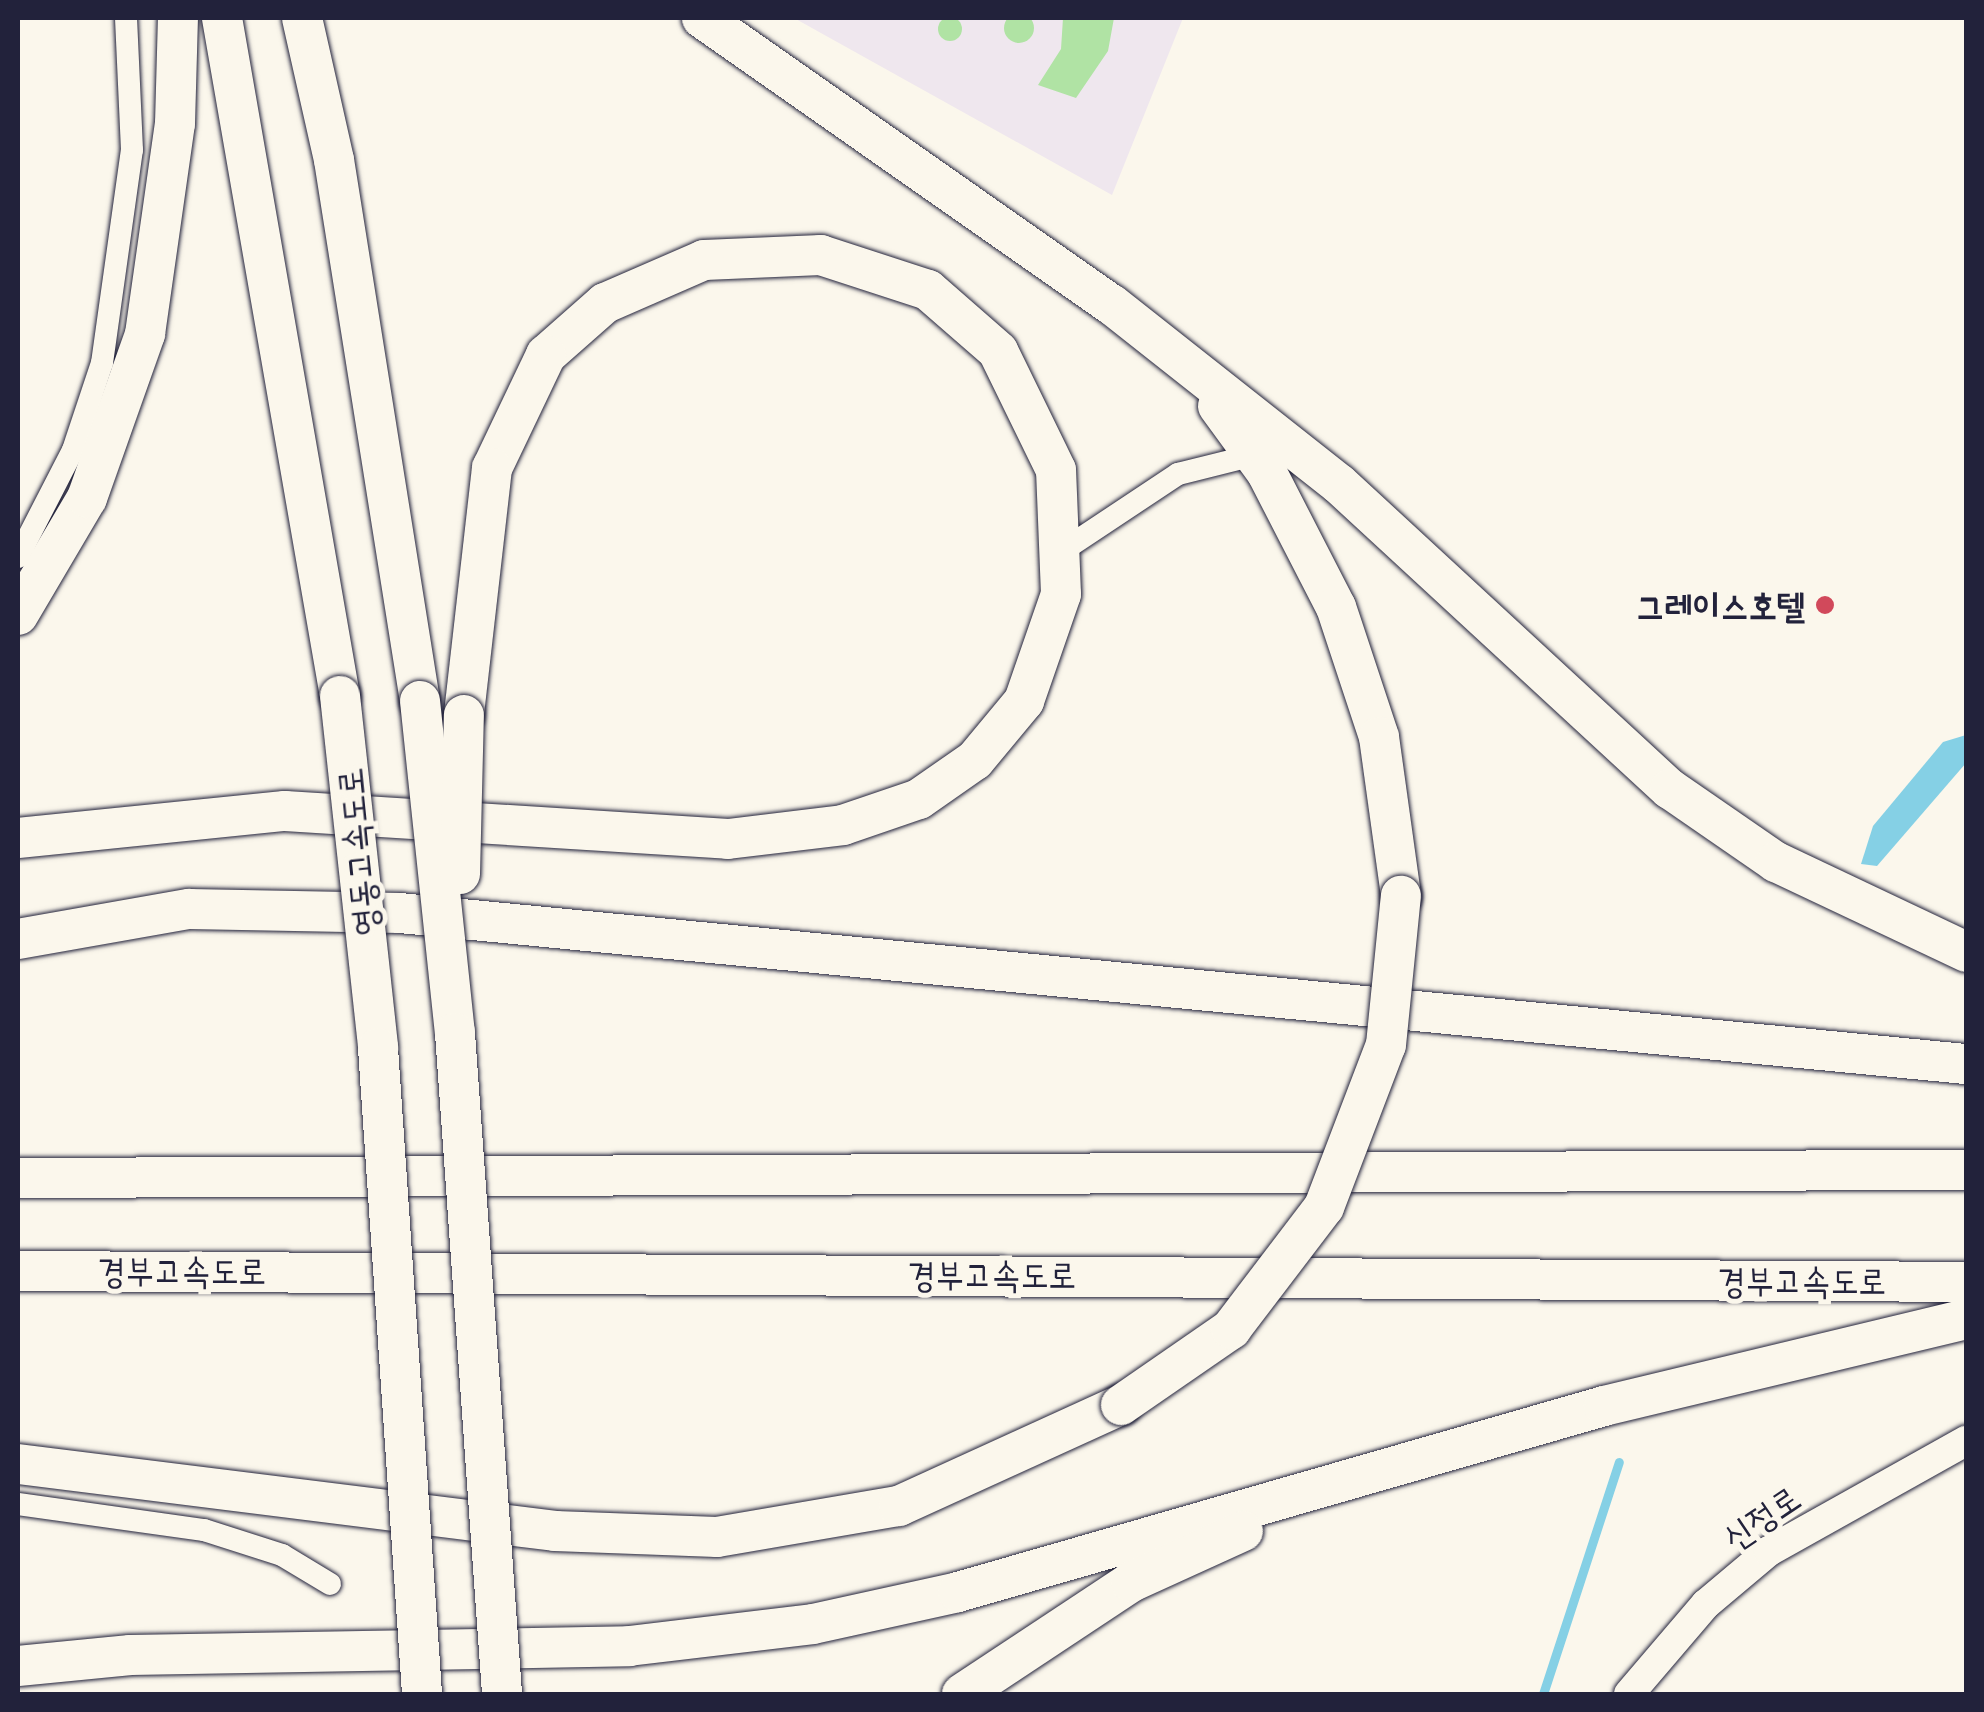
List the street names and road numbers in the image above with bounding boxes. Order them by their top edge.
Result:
street label: 영동고속도로 [327,766,387,938]
street label: 경부고속도로 [98,1249,266,1291]
street label: 경부고속도로 [908,1253,1076,1295]
street label: 경부고속도로 [1718,1259,1886,1301]
street label: 신정로 [1714,1476,1808,1558]

